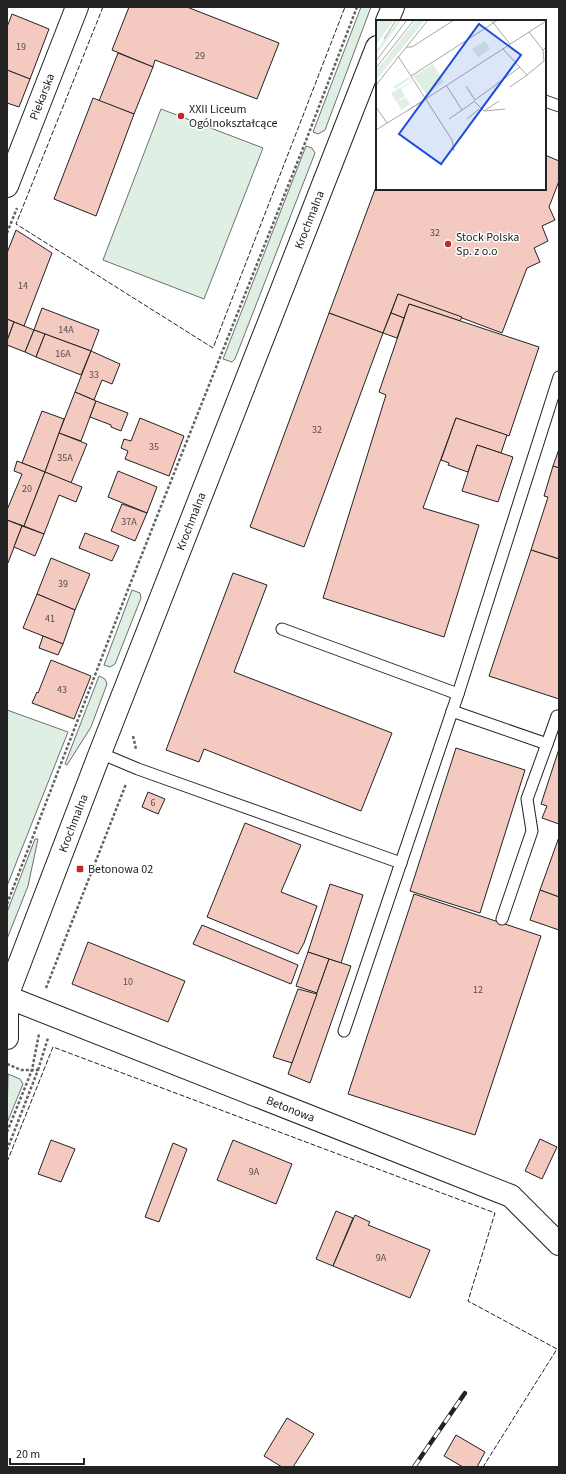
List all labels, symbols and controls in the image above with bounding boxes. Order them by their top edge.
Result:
inset map [376,20,546,190]
house number: 19 [16,40,26,54]
house number: 29 [195,49,205,63]
street label: Piekarska [25,71,59,122]
place label: XXII Liceum Ogólnokształcące [189,101,278,132]
marker: XXII Liceum Ogólnokształcące [176,111,186,121]
street label: Krochmalna [290,188,328,251]
house number: 32 [430,226,440,240]
place label: Stock Polska Sp. z o.o [456,229,519,260]
marker: Stock Polska Sp. z o.o [443,239,453,249]
house number: 14 [18,279,28,293]
house number: 14A [58,323,74,337]
house number: 16A [55,347,71,361]
house number: 33 [89,368,99,382]
house number: 32 [312,423,322,437]
house number: 35 [149,440,159,454]
house number: 35A [57,451,73,465]
house number: 20 [22,482,32,496]
street label: Krochmalna [172,490,210,553]
house number: 37A [121,515,137,529]
house number: 39 [58,577,68,591]
house number: 41 [45,612,55,626]
house number: 43 [57,683,67,697]
street label: Krochmalna [54,792,92,855]
house number: 6 [151,796,156,810]
place label: Betonowa 02 [88,861,153,878]
marker: Betonowa 02 [75,864,85,874]
house number: 10 [123,975,133,989]
house number: 12 [473,983,483,997]
street label: Betonowa [264,1092,318,1126]
house number: 9A [249,1165,260,1179]
house number: 9A [376,1251,387,1265]
scale bar [10,1440,84,1466]
text: 20 m [16,1446,40,1463]

